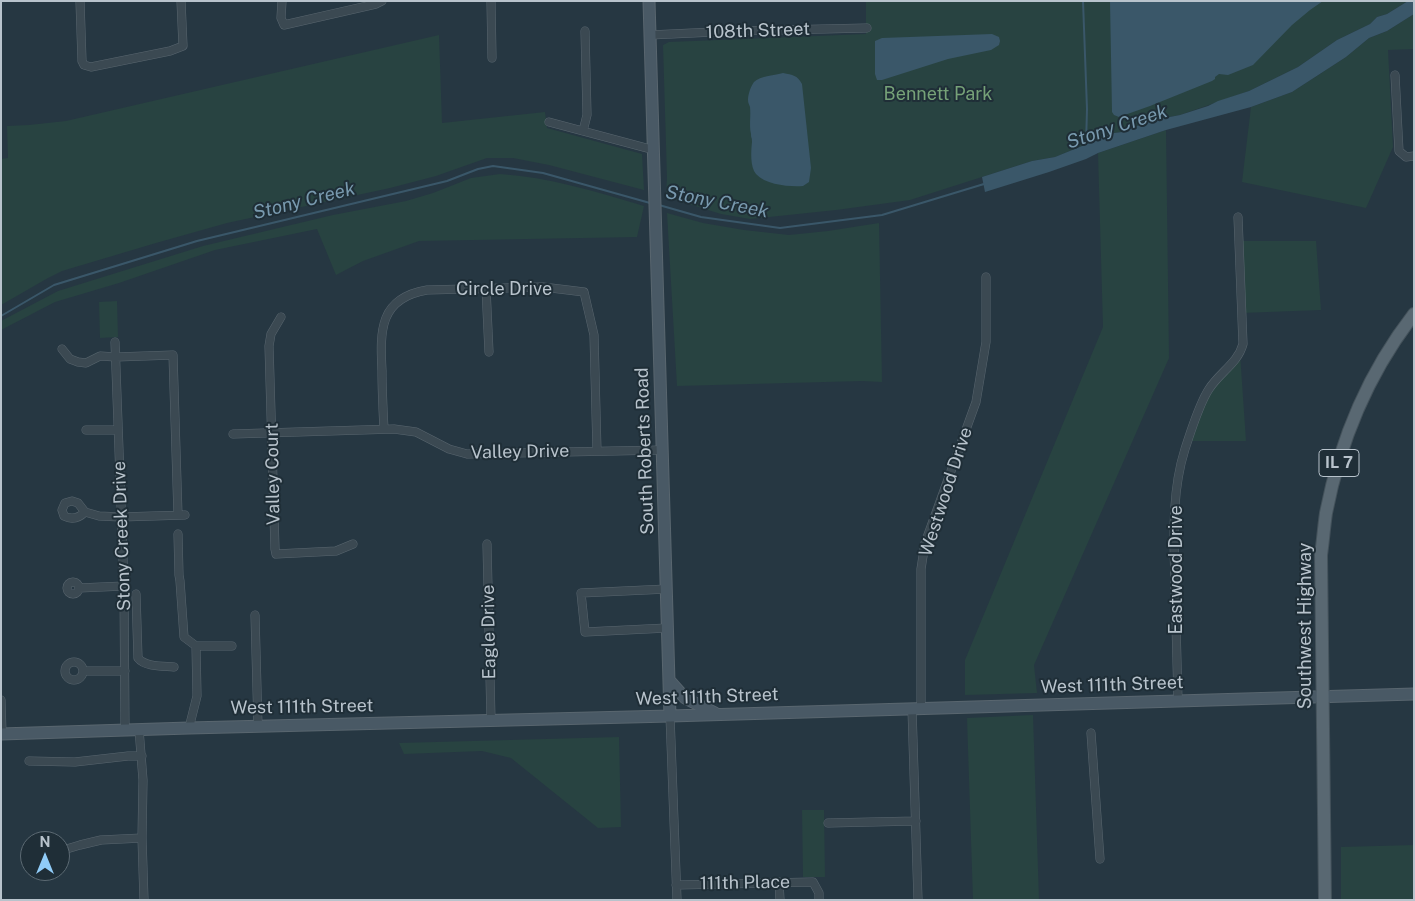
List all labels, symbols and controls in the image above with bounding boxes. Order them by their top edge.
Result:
street label: 108th Street [706,18,810,44]
park label: Bennett Park [884,83,992,105]
water label: Stony Creek [1064,100,1170,154]
water label: Stony Creek [251,177,357,225]
water label: Stony Creek [664,181,770,223]
street label: Circle Drive [456,278,552,300]
street label: South Roberts Road [631,367,659,535]
street label: Valley Court [261,423,285,525]
street label: Westwood Drive [915,425,977,559]
street label: Valley Drive [471,440,569,464]
road number: IL 7 [1319,449,1359,476]
street label: Stony Creek Drive [109,461,135,611]
street label: Eastwood Drive [1165,505,1187,635]
street label: Southwest Highway [1294,543,1316,709]
street label: Eagle Drive [477,584,501,680]
street label: West 111th Street [1040,672,1184,698]
street label: West 111th Street [635,684,779,710]
street label: West 111th Street [230,695,374,719]
north arrow [20,831,70,881]
text: N [40,834,50,850]
street label: 111th Place [700,871,790,895]

